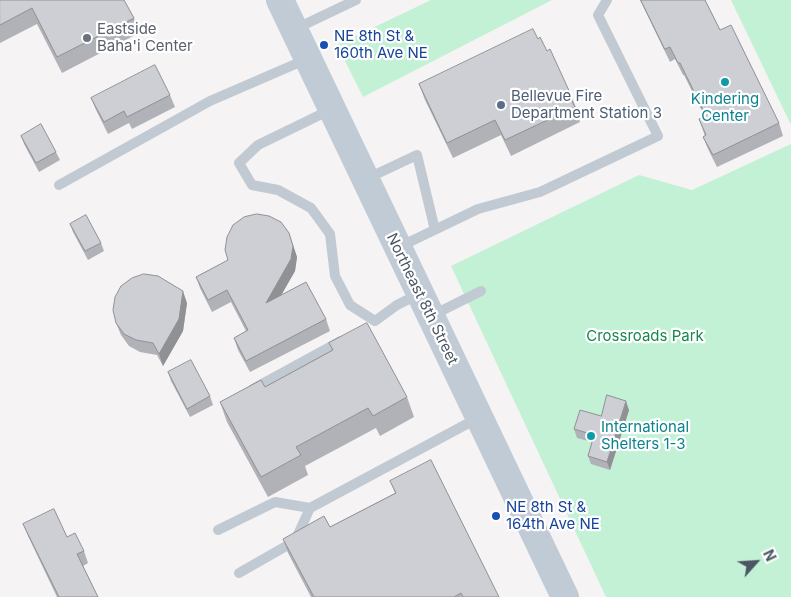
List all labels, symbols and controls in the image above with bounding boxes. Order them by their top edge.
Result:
place label: Eastside Baha'i Center [97,20,193,55]
place label: NE 8th St & 160th Ave NE [334,27,428,62]
marker: Eastside Baha'i Center [81,32,93,44]
marker: NE 8th St & 160th Ave NE [318,39,330,51]
marker: Kindering Center [719,76,731,88]
place label: Bellevue Fire Department Station 3 [511,87,662,122]
place label: Kindering Center [691,90,759,125]
marker: Bellevue Fire Department Station 3 [495,99,507,111]
street label: Northeast 8th Street [382,230,462,368]
park label: Crossroads Park [586,327,704,345]
place label: International Shelters 1-3 [601,418,689,453]
marker: International Shelters 1-3 [585,430,597,442]
place label: NE 8th St & 164th Ave NE [506,498,600,533]
marker: NE 8th St & 164th Ave NE [490,510,502,522]
north arrow [731,537,781,587]
text: N [760,547,780,564]

